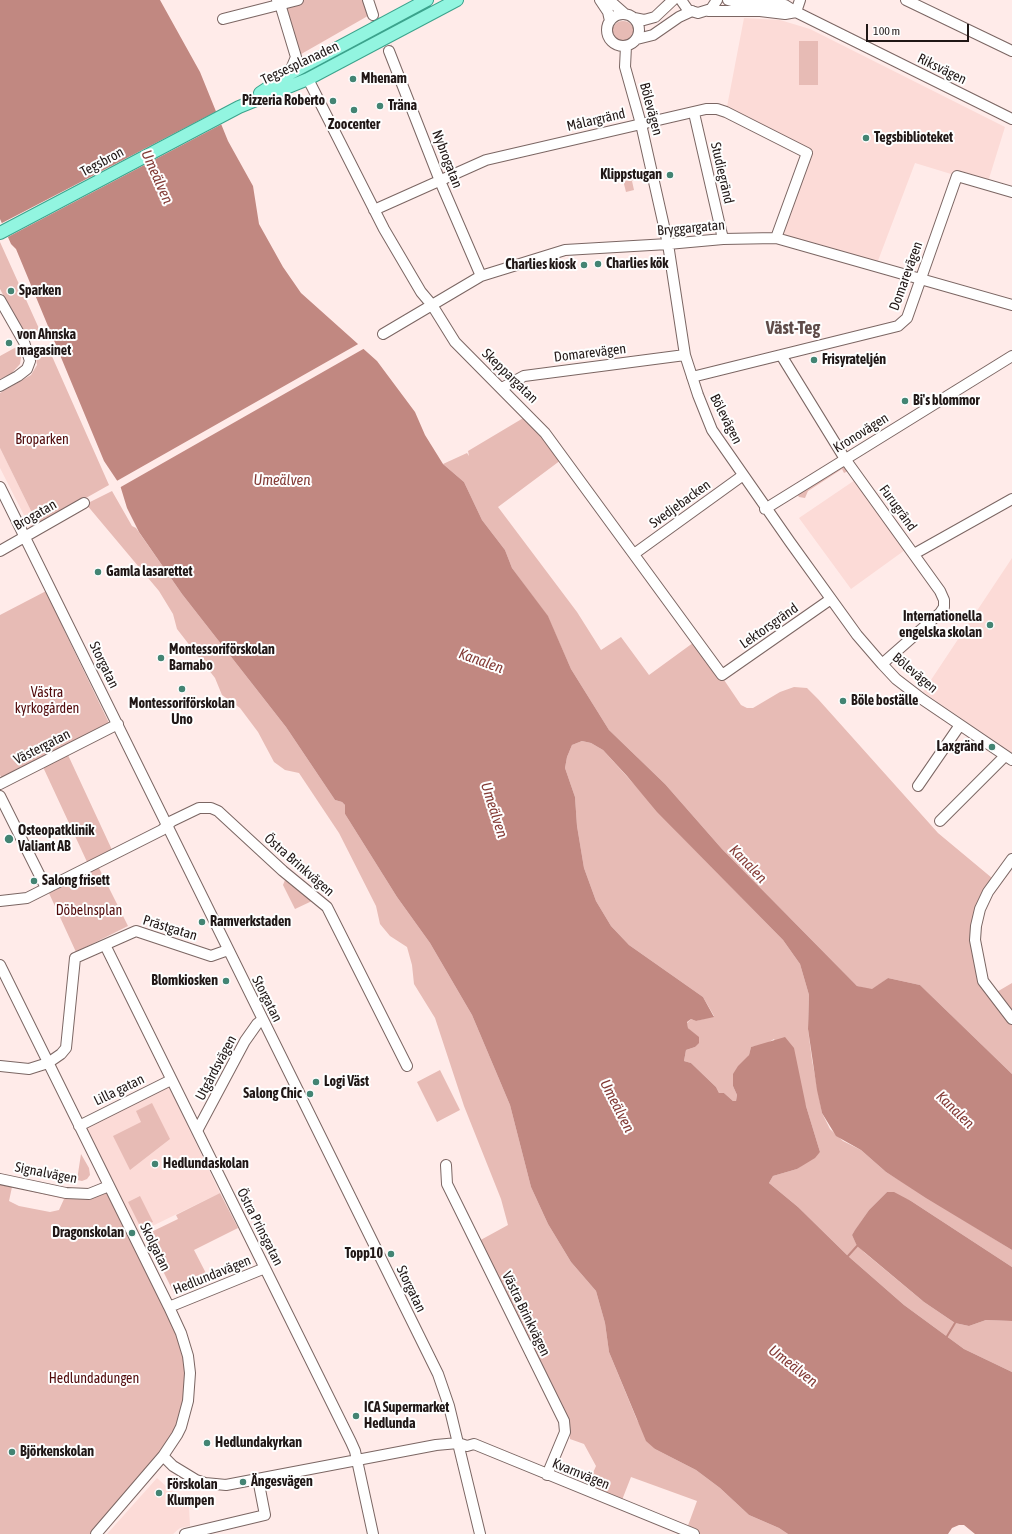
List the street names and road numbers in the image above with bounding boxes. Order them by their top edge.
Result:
street label: Tegsesplanaden [258,38,342,88]
street label: Riksvägen [915,50,969,88]
street label: Bölevägen [636,81,666,137]
street label: Målargränd [565,105,627,135]
street label: Nybrogatan [428,128,466,190]
street label: Studiegränd [707,141,737,205]
street label: Tegsbron [77,144,127,180]
street label: Bryggargatan [656,217,726,239]
street label: Domarevägen [886,239,926,313]
street label: Domarevägen [553,340,627,366]
street label: Skeppargatan [479,345,541,407]
street label: Bölevägen [706,391,746,447]
street label: Kronovägen [830,409,892,457]
street label: Svedjebacken [646,476,714,532]
street label: Furugränd [876,482,920,534]
street label: Brogatan [10,496,60,534]
street label: Lektorsgränd [737,600,801,652]
street label: Storgatan [86,639,122,691]
street label: Bölevägen [889,649,941,697]
street label: Västergatan [11,726,73,768]
street label: Östra Brinkvägen [261,830,337,900]
street label: Prästgatan [141,912,199,944]
street label: Storgatan [248,973,286,1025]
street label: Utgårdsvägen [192,1033,240,1103]
street label: Lilla gatan [91,1071,147,1109]
street label: Signalvägen [13,1159,79,1187]
street label: Östra Prinsgatan [233,1185,287,1269]
street label: Skolgatan [136,1220,174,1274]
street label: Hedlundavägen [171,1252,253,1298]
street label: Storgatan [393,1263,429,1315]
street label: Västra Brinkvägen [498,1269,554,1359]
street label: Kvarnvägen [550,1455,612,1493]

